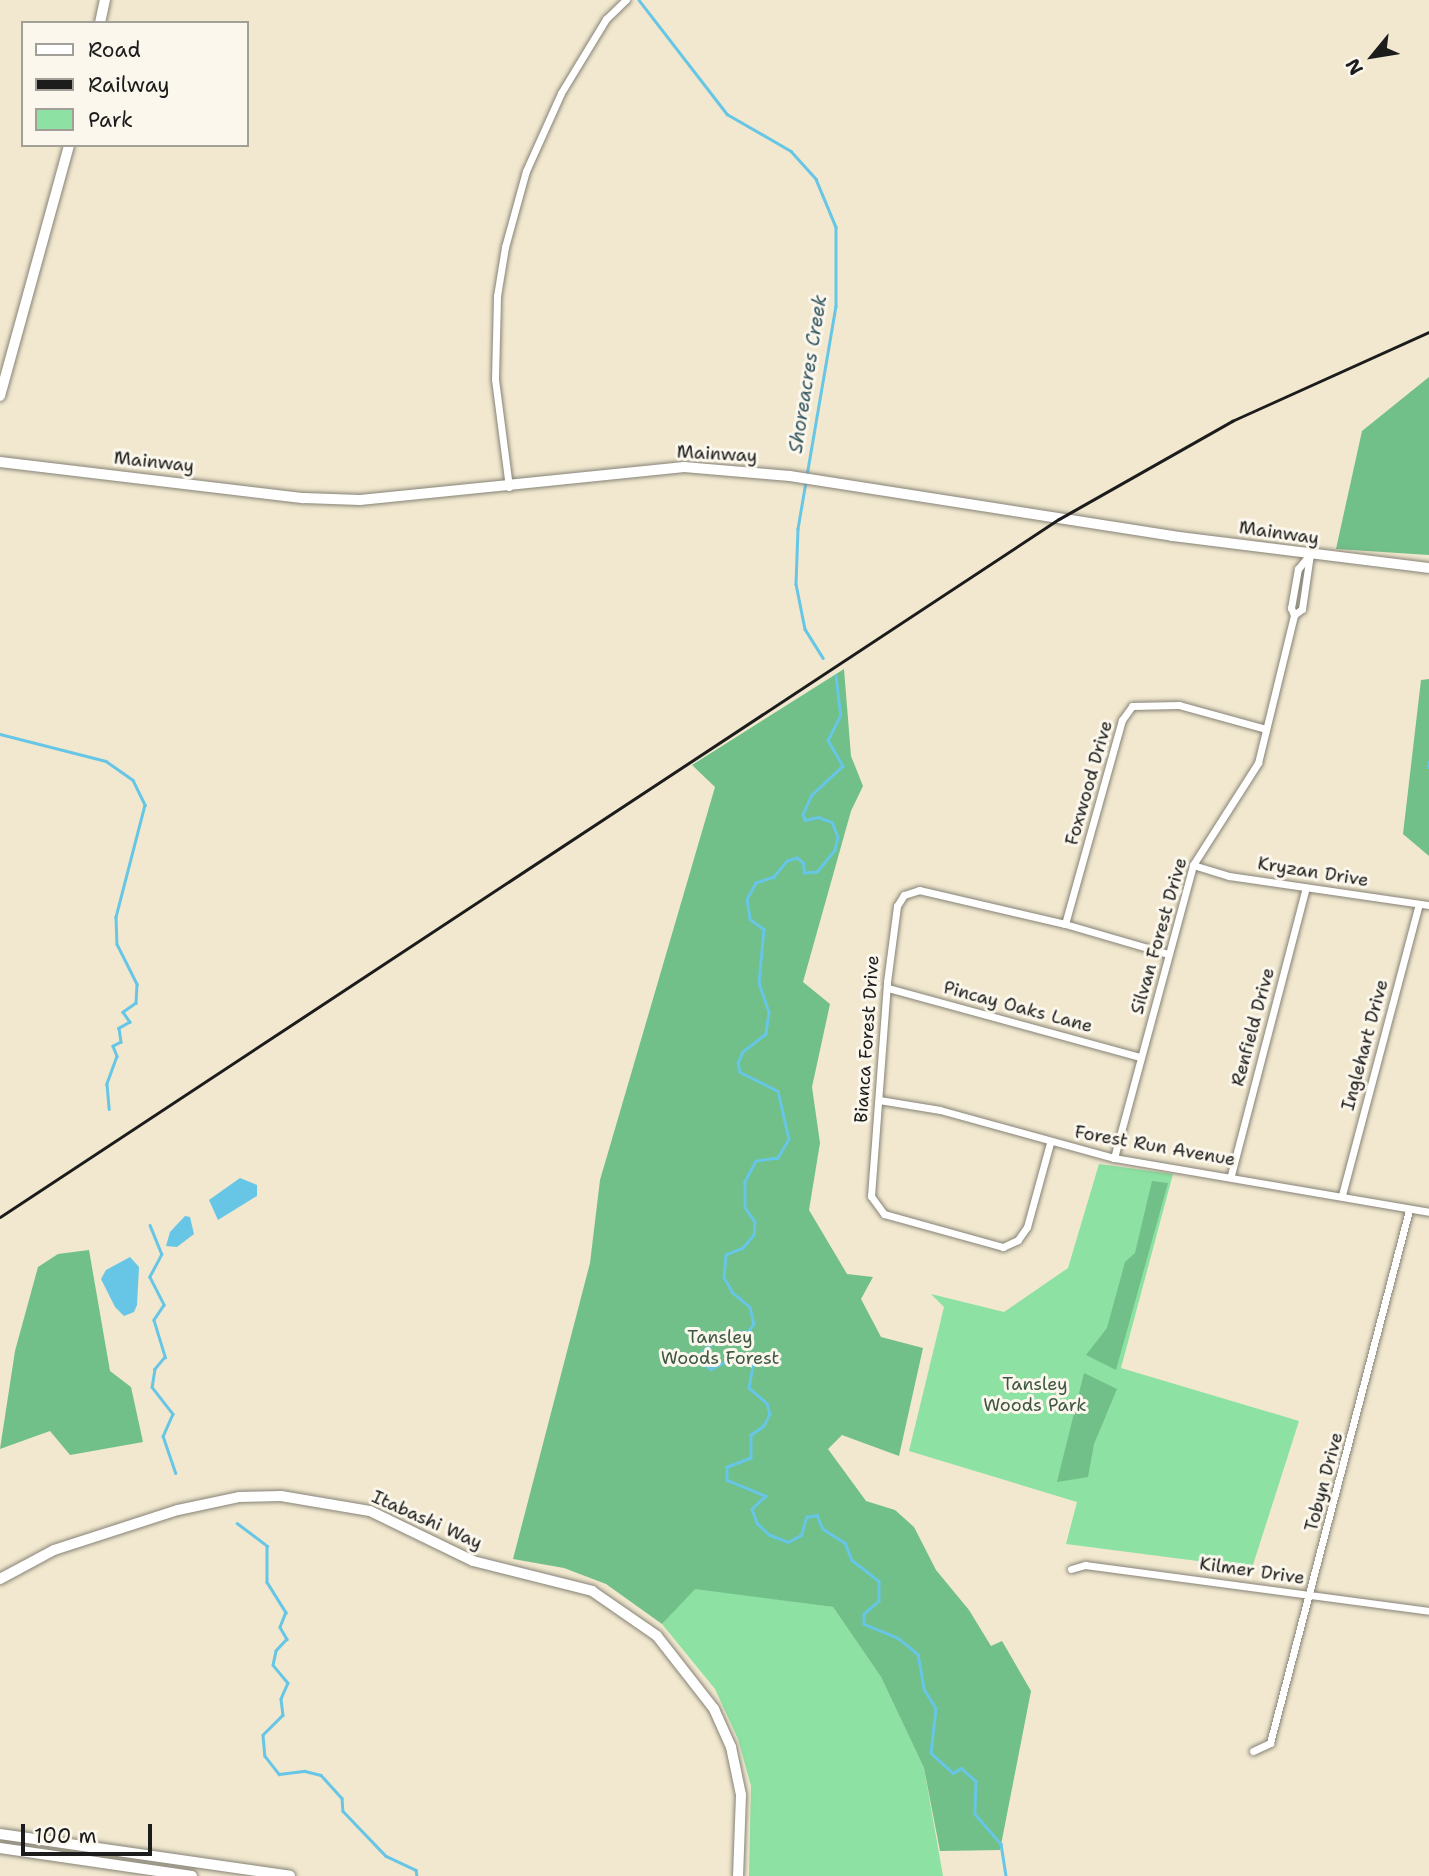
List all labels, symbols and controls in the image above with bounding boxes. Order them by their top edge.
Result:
legend [21,21,248,147]
north arrow [1338,21,1408,91]
text: Road [88,36,141,64]
text: N [1340,54,1369,80]
text: Railway [88,71,170,99]
text: Park [88,106,133,134]
water label: Shoreacres Creek [784,293,832,455]
street label: Mainway [676,441,758,467]
street label: Mainway [113,447,195,477]
street label: Mainway [1238,517,1320,549]
street label: Foxwood Drive [1061,718,1117,848]
street label: Kryzan Drive [1256,853,1370,891]
street label: Silvan Forest Drive [1126,855,1192,1017]
street label: Bianca Forest Drive [850,954,884,1124]
street label: Renfield Drive [1227,965,1279,1089]
street label: Pincay Oaks Lane [941,977,1095,1037]
street label: Inglehart Drive [1337,977,1393,1113]
street label: Forest Run Avenue [1073,1121,1237,1171]
park label: Tansley Woods Forest [661,1327,779,1370]
park label: Tansley Woods Park [983,1374,1087,1416]
street label: Tobyn Drive [1300,1430,1348,1534]
street label: Itabashi Way [368,1486,486,1554]
street label: Kilmer Drive [1198,1553,1306,1589]
scale bar [24,1810,156,1854]
text: 100 m [34,1822,97,1850]

